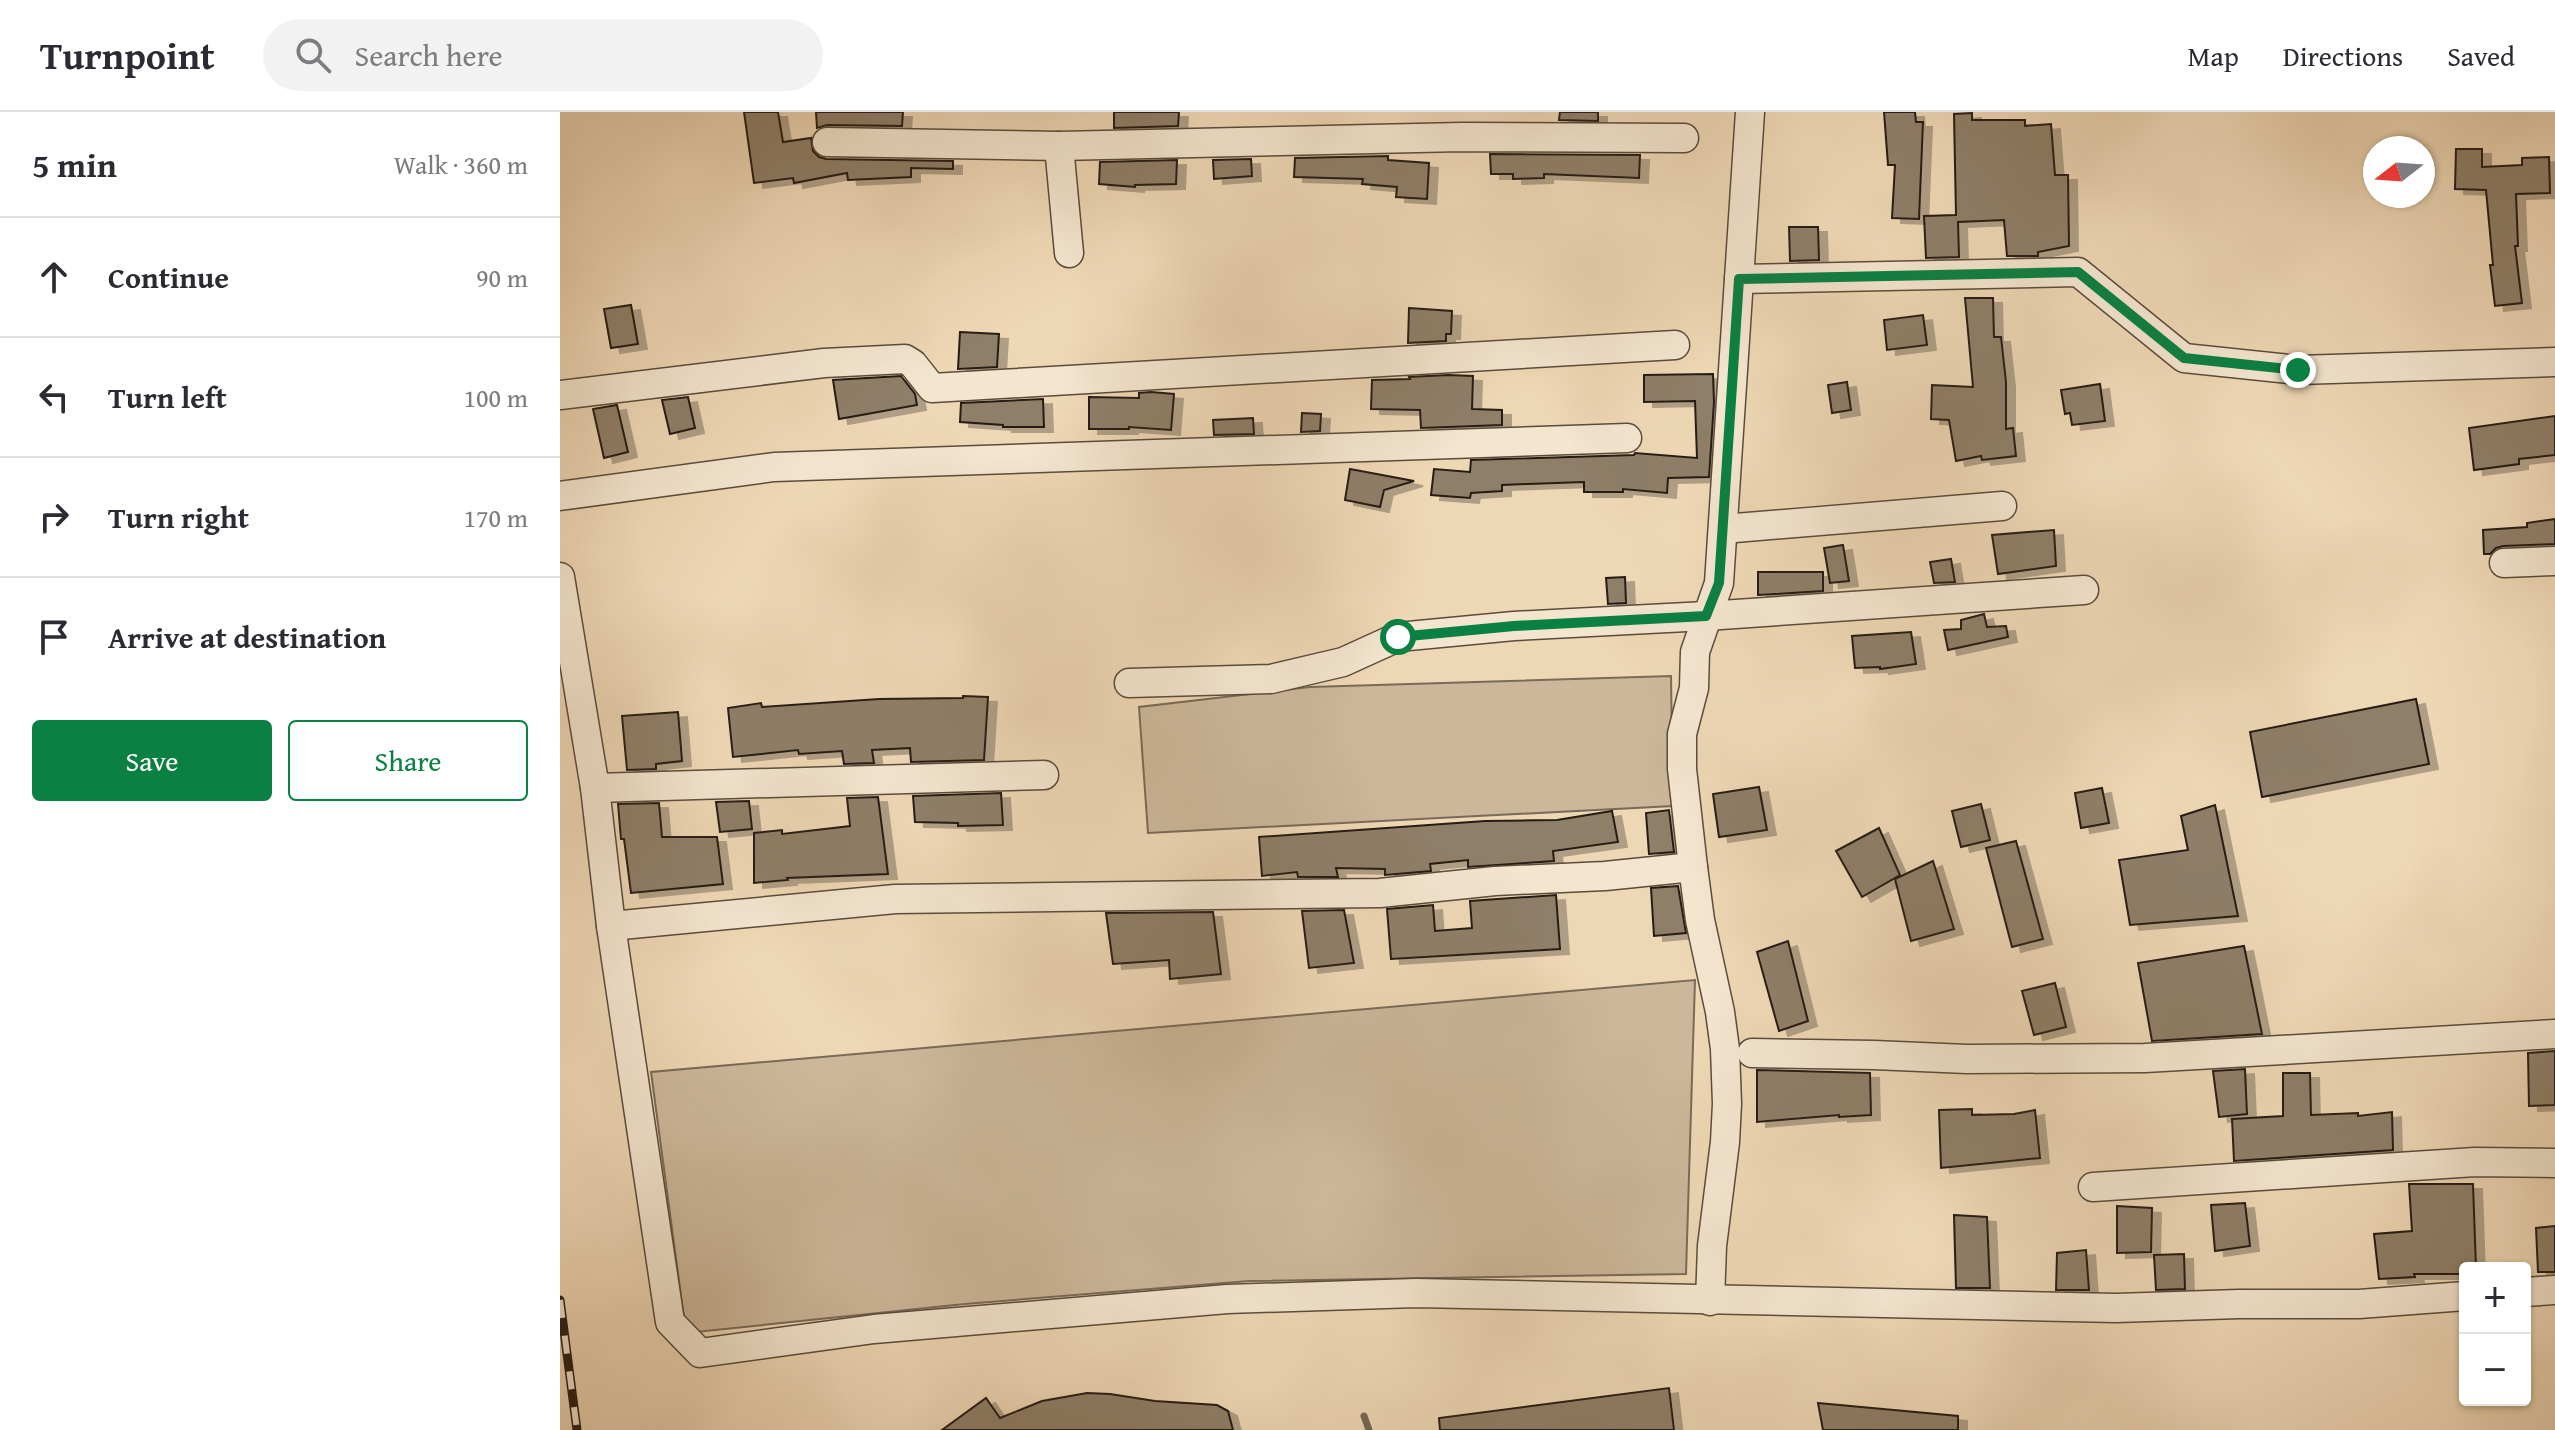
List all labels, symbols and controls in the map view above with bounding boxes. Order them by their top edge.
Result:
search box [263,19,823,91]
text: Turnpoint [40,27,215,83]
icon: search [291,33,335,77]
text: Search here [355,33,503,77]
text: Map [2187,35,2239,76]
text: Directions [2283,35,2403,76]
text: Saved [2447,35,2515,76]
north arrow [2363,136,2435,208]
text: 5 min [32,140,117,189]
text: Walk · 360 m [394,145,528,184]
icon: ahead [32,255,76,299]
text: Continue [108,255,229,299]
text: 90 m [476,258,528,297]
route end [2280,352,2316,388]
icon: left [32,375,76,419]
text: Turn left [108,375,227,419]
text: 100 m [463,378,528,417]
icon: right [32,495,76,539]
text: Turn right [108,495,249,539]
text: 170 m [463,498,528,537]
icon: arrive [32,615,76,659]
text: Arrive at destination [108,615,386,659]
route start [1380,619,1416,655]
button: Save [32,720,272,801]
button: Share [288,720,528,801]
map controls [2459,1262,2531,1406]
button: + [2459,1262,2531,1334]
button: − [2459,1334,2531,1406]

